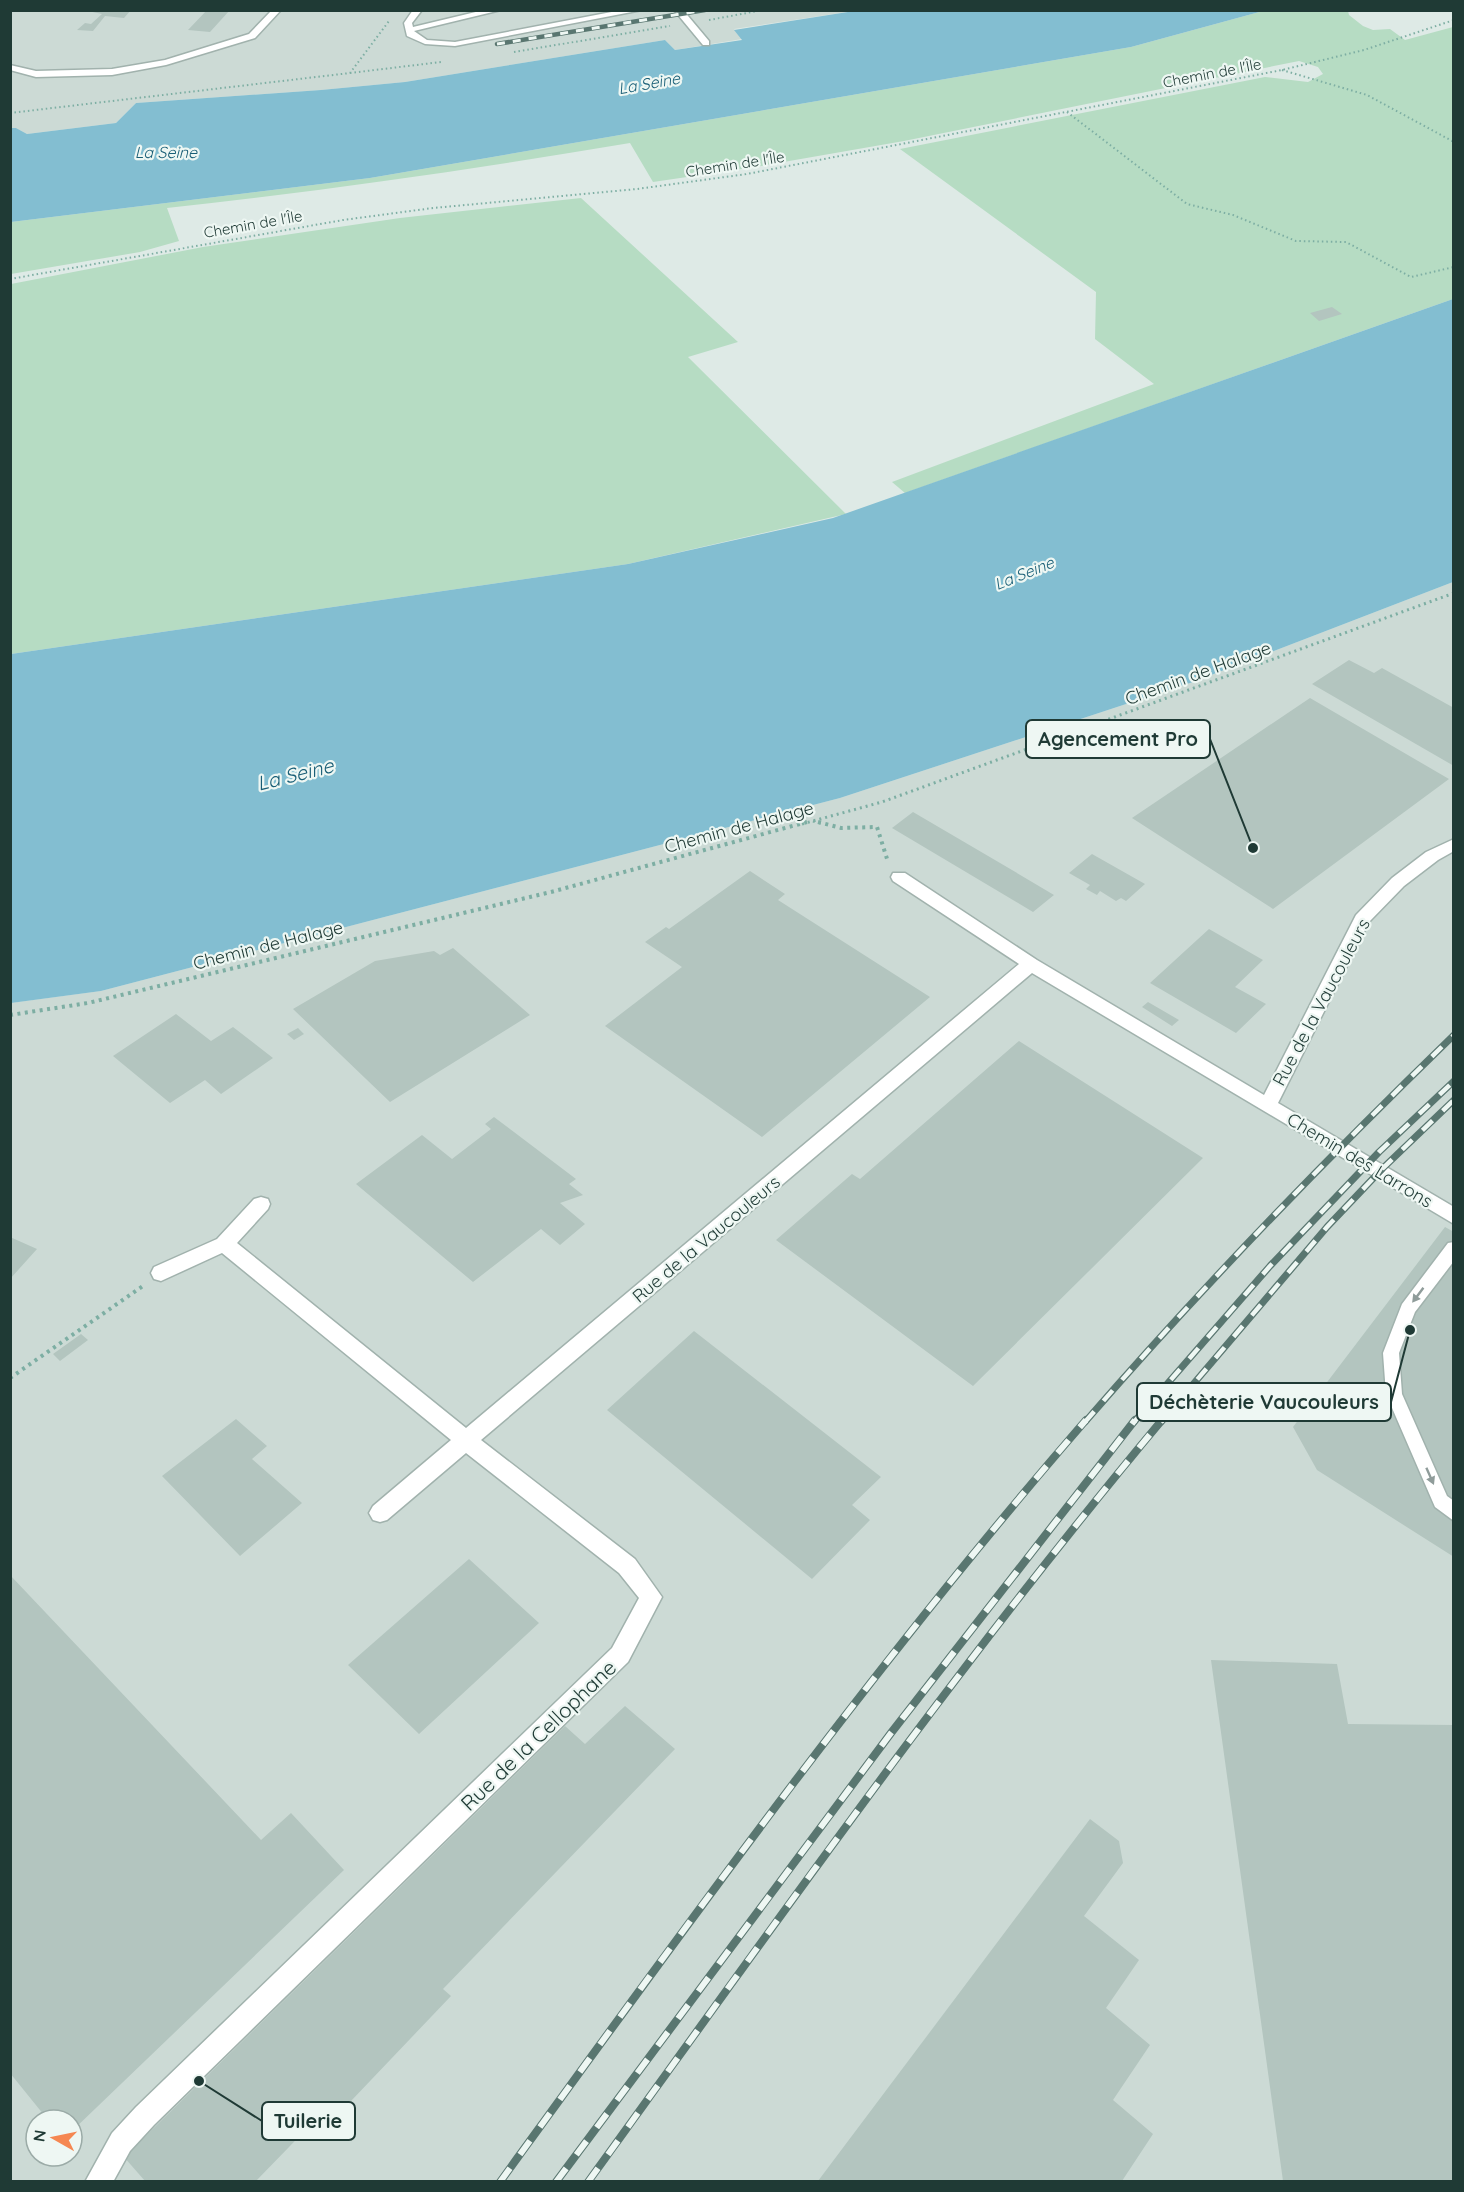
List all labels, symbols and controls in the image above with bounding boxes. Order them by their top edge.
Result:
street label: Chemin de l'Île [1161,54,1263,92]
water label: La Seine [617,68,682,98]
water label: La Seine [135,142,198,162]
street label: Chemin de l'Île [684,147,786,181]
street label: Chemin de l'Île [202,206,304,242]
water label: La Seine [991,552,1058,594]
street label: Chemin de Halage [1122,636,1274,710]
callout: Agencement Pro [1026,720,1210,758]
text: Agencement Pro [1038,726,1198,751]
water label: La Seine [254,752,336,796]
street label: Chemin de Halage [662,796,816,858]
street label: Rue de la Vaucouleurs [1267,914,1375,1090]
street label: Chemin de Halage [191,915,345,975]
street label: Chemin des Larrons [1283,1107,1437,1213]
street label: Rue de la Vaucouleurs [627,1170,785,1308]
one-way arrow [1413,1288,1425,1303]
callout: Déchèterie Vaucouleurs [1137,1383,1391,1421]
text: Déchèterie Vaucouleurs [1149,1389,1379,1414]
one-way arrow [1425,1468,1435,1486]
street label: Rue de la Cellophane [455,1654,621,1816]
callout: Tuilerie [262,2102,355,2140]
north arrow [24,2108,84,2168]
text: Tuilerie [274,2108,342,2133]
text: N [28,2128,50,2143]

